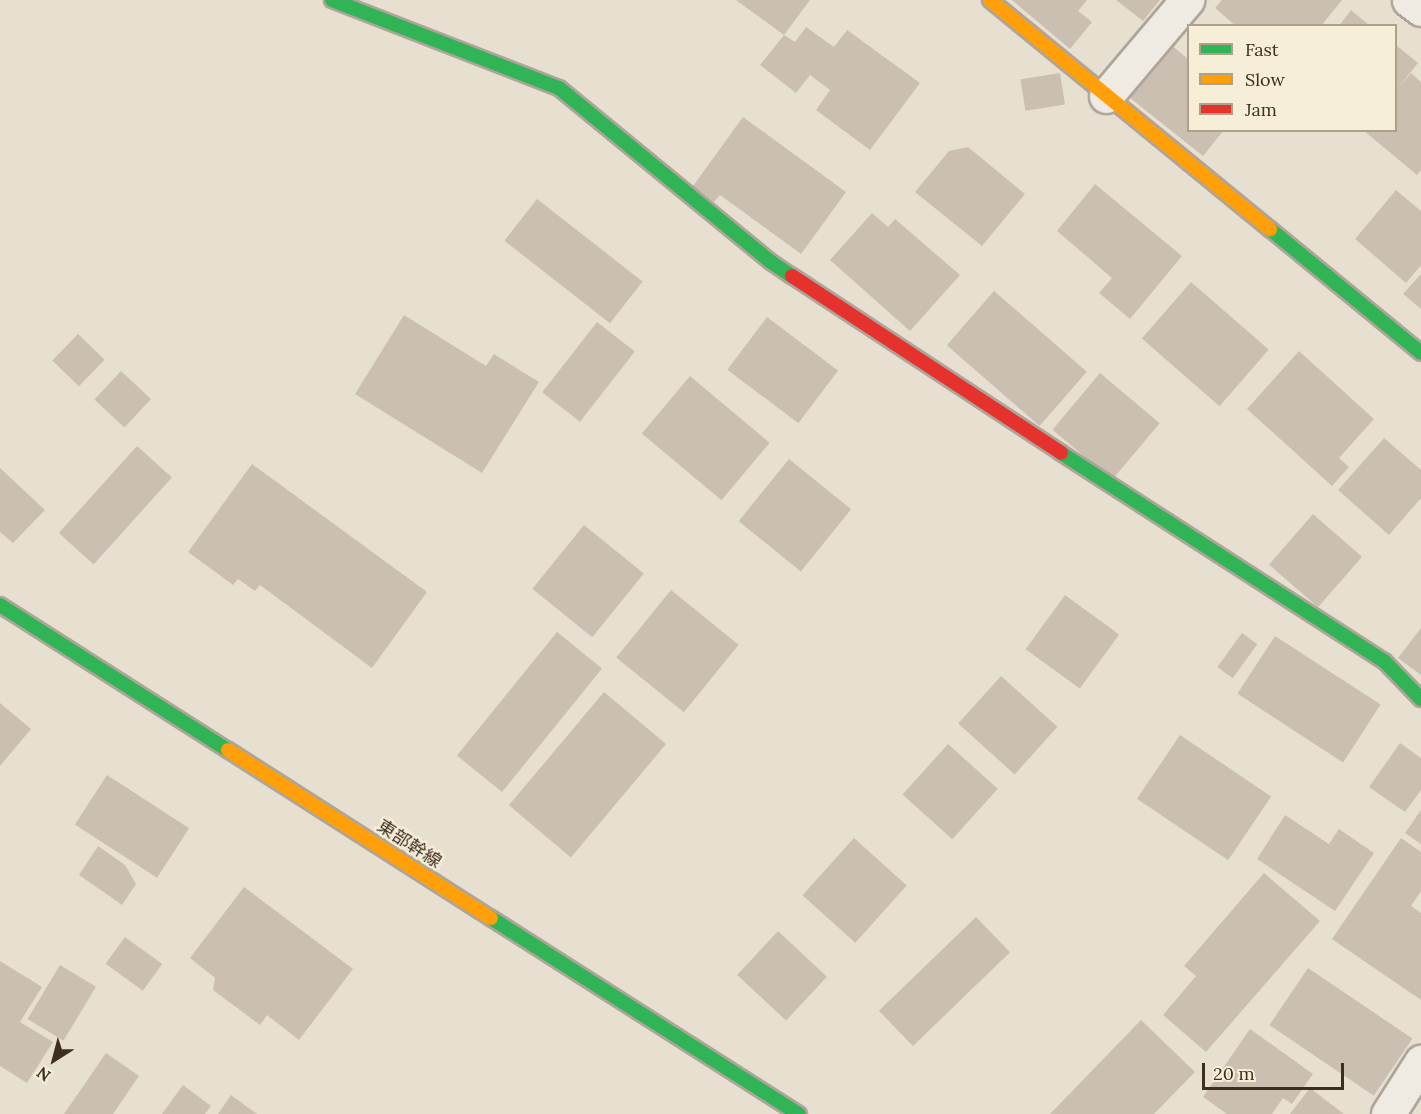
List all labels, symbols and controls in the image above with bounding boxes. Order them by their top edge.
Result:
legend [1187,24,1397,132]
text: Fast [1245,38,1279,61]
text: Slow [1245,68,1285,91]
text: Jam [1245,98,1277,121]
street label: 東部幹線 [373,815,445,873]
north arrow [24,1030,84,1090]
scale bar [1205,1051,1348,1089]
text: 20 m [1213,1062,1255,1085]
text: N [33,1063,54,1086]

